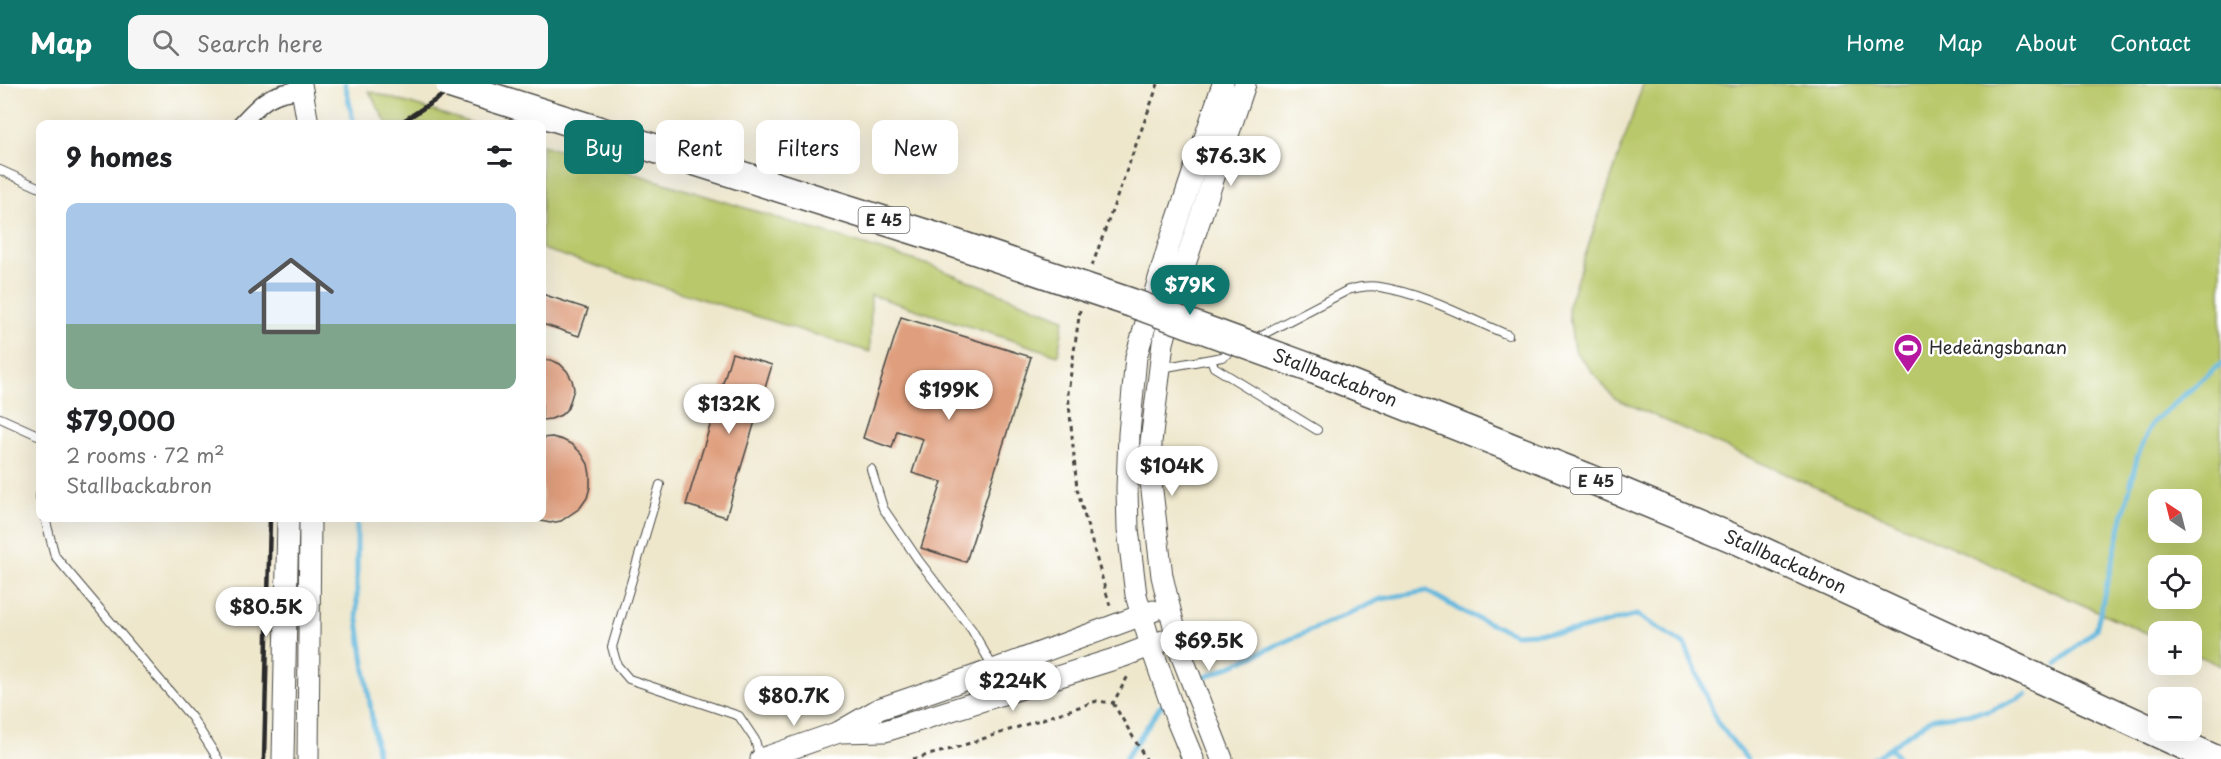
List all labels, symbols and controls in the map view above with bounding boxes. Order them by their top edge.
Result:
search box [128,15,548,69]
text: Map [30,21,92,64]
icon: search [149,26,182,59]
text: Search here [197,26,323,59]
text: Home [1846,26,1905,58]
text: Map [1938,26,1983,58]
text: About [2016,26,2077,58]
text: Contact [2110,26,2191,58]
chip: Buy [564,120,644,174]
chip: Rent [656,120,744,174]
chip: Filters [756,120,860,174]
chip: New [872,120,958,174]
pin: $76.3K [1182,136,1280,187]
text: 9 homes [66,137,172,176]
icon: filters [483,140,516,173]
text: $76.3K [1196,140,1266,170]
road number: E 45 [858,207,910,233]
icon: home [237,242,345,350]
pin: $79K [1154,265,1226,316]
text: $79K [1165,269,1215,299]
sports icon: Hedeängsbanan [1892,332,1924,374]
place label: Hedeängsbanan [1929,333,2067,360]
street label: Stallbackabron [1269,340,1402,413]
pin: $199K [907,370,991,421]
text: $199K [919,374,979,404]
pin: $132K [687,384,771,435]
text: $132K [697,388,761,418]
text: $79,000 [66,401,175,440]
text: 2 rooms · 72 m² [66,440,225,470]
pin: $104K [1130,446,1214,497]
text: $104K [1140,450,1204,480]
road number: E 45 [1570,468,1622,494]
text: Stallbackabron [66,470,212,500]
north arrow [2148,489,2202,543]
map controls [2148,489,2202,741]
street label: Stallbackabron [1720,522,1851,600]
button: locate [2148,555,2202,609]
pin: $80.5K [217,587,315,638]
text: $80.5K [229,591,303,621]
pin: $69.5K [1160,621,1258,672]
button: + [2148,621,2202,675]
text: $69.5K [1174,625,1244,655]
pin: $224K [971,661,1055,712]
text: $224K [979,665,1047,695]
pin: $80.7K [745,676,843,727]
text: $80.7K [758,680,830,710]
button: − [2148,687,2202,741]

